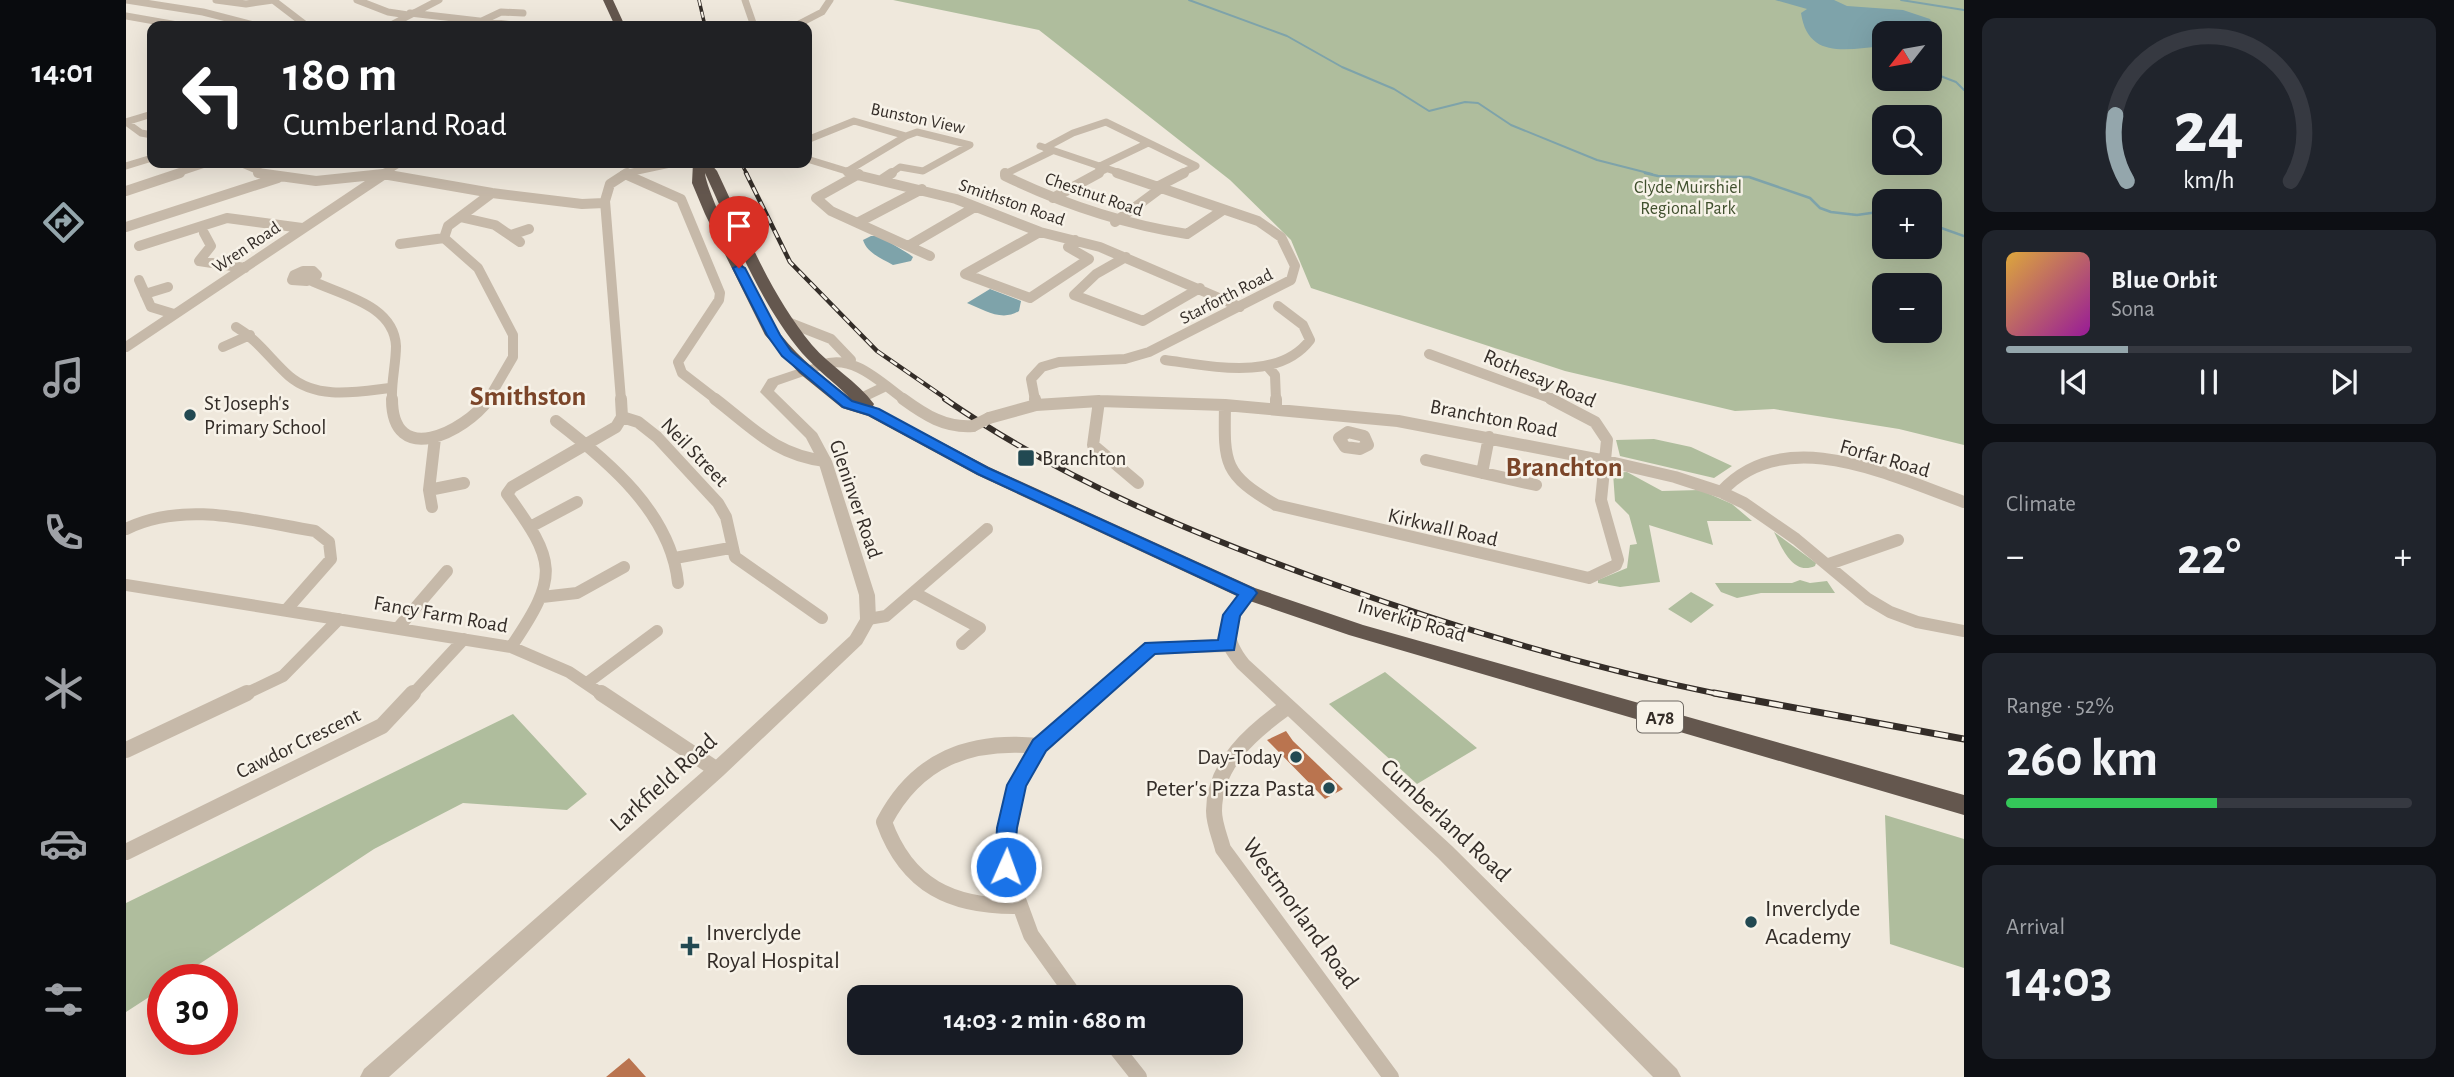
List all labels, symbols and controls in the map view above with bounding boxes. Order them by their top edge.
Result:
north arrow [1872,21,1942,91]
map controls [1872,21,1942,343]
icon: left [168,49,259,140]
text: 180 m [283,51,397,100]
text: 14:01 [31,56,95,88]
text: 24 [2174,93,2244,166]
street label: Bunston View [869,100,967,138]
button: search [1872,105,1942,175]
text: Cumberland Road [283,109,507,141]
text: km/h [2183,168,2235,193]
street label: Chestnut Road [1042,170,1145,220]
street label: Smithston Road [956,176,1067,230]
park label: Clyde Muirshiel Regional Park [1634,179,1742,218]
button: + [1872,189,1942,259]
pin [709,196,769,268]
icon: directions [39,198,88,247]
icon: arrive [720,207,758,245]
street label: Wren Road [209,219,284,277]
street label: Starforth Road [1177,266,1276,328]
text: Blue Orbit [2111,267,2217,293]
button: − [1872,273,1942,343]
text: Sona [2111,298,2155,321]
street label: Rothesay Road [1481,345,1599,412]
icon: music [39,353,88,402]
icon: previous [2055,363,2093,401]
icon: pause [2190,363,2228,401]
icon: next [2325,363,2363,401]
district label: Smithston [470,383,586,411]
place label: St Joseph's Primary School [204,393,327,438]
street label: Branchton Road [1428,396,1560,441]
marker: St Joseph's Primary School [182,407,198,423]
street label: Neil Street [657,414,733,491]
street label: Forfar Road [1837,436,1933,481]
street label: Gleninver Road [825,437,886,561]
marker: Branchton [1016,448,1036,468]
place label: Branchton [1042,448,1126,469]
district label: Branchton [1506,454,1622,482]
text: Climate [2006,493,2076,516]
street label: Kirkwall Road [1386,505,1500,550]
icon: phone [39,508,88,557]
text: 22° [2177,531,2241,583]
text: − [2006,538,2024,576]
text: + [2394,538,2412,576]
street label: Fancy Farm Road [372,592,510,637]
street label: Inverkip Road [1355,595,1468,646]
icon: climate [39,664,88,713]
text: Range · 52% [2006,695,2114,718]
road number: A78 [1637,702,1683,732]
street label: Cawdor Crescent [233,704,364,783]
street label: Larkfield Road [606,729,721,836]
text: 260 km [2006,733,2158,785]
place label: Day-Today [1197,747,1282,768]
marker: Day-Today [1288,749,1304,765]
street label: Cumberland Road [1376,755,1515,887]
place label: Peter's Pizza Pasta [1145,777,1315,801]
marker: Peter's Pizza Pasta [1321,780,1337,796]
icon: car [39,819,88,868]
position arrow [969,830,1043,904]
street label: Westmorland Road [1238,834,1363,993]
place label: Inverclyde Academy [1765,897,1860,949]
marker: Inverclyde Academy [1743,914,1759,930]
text: Arrival [2006,916,2065,939]
place label: Inverclyde Royal Hospital [706,921,840,973]
marker: Inverclyde Royal Hospital [680,936,700,956]
text: 14:03 [2006,954,2112,1006]
speed limit sign: 30 [147,964,238,1055]
icon: filters [39,975,88,1024]
text: 14:03 · 2 min · 680 m [944,1007,1146,1033]

